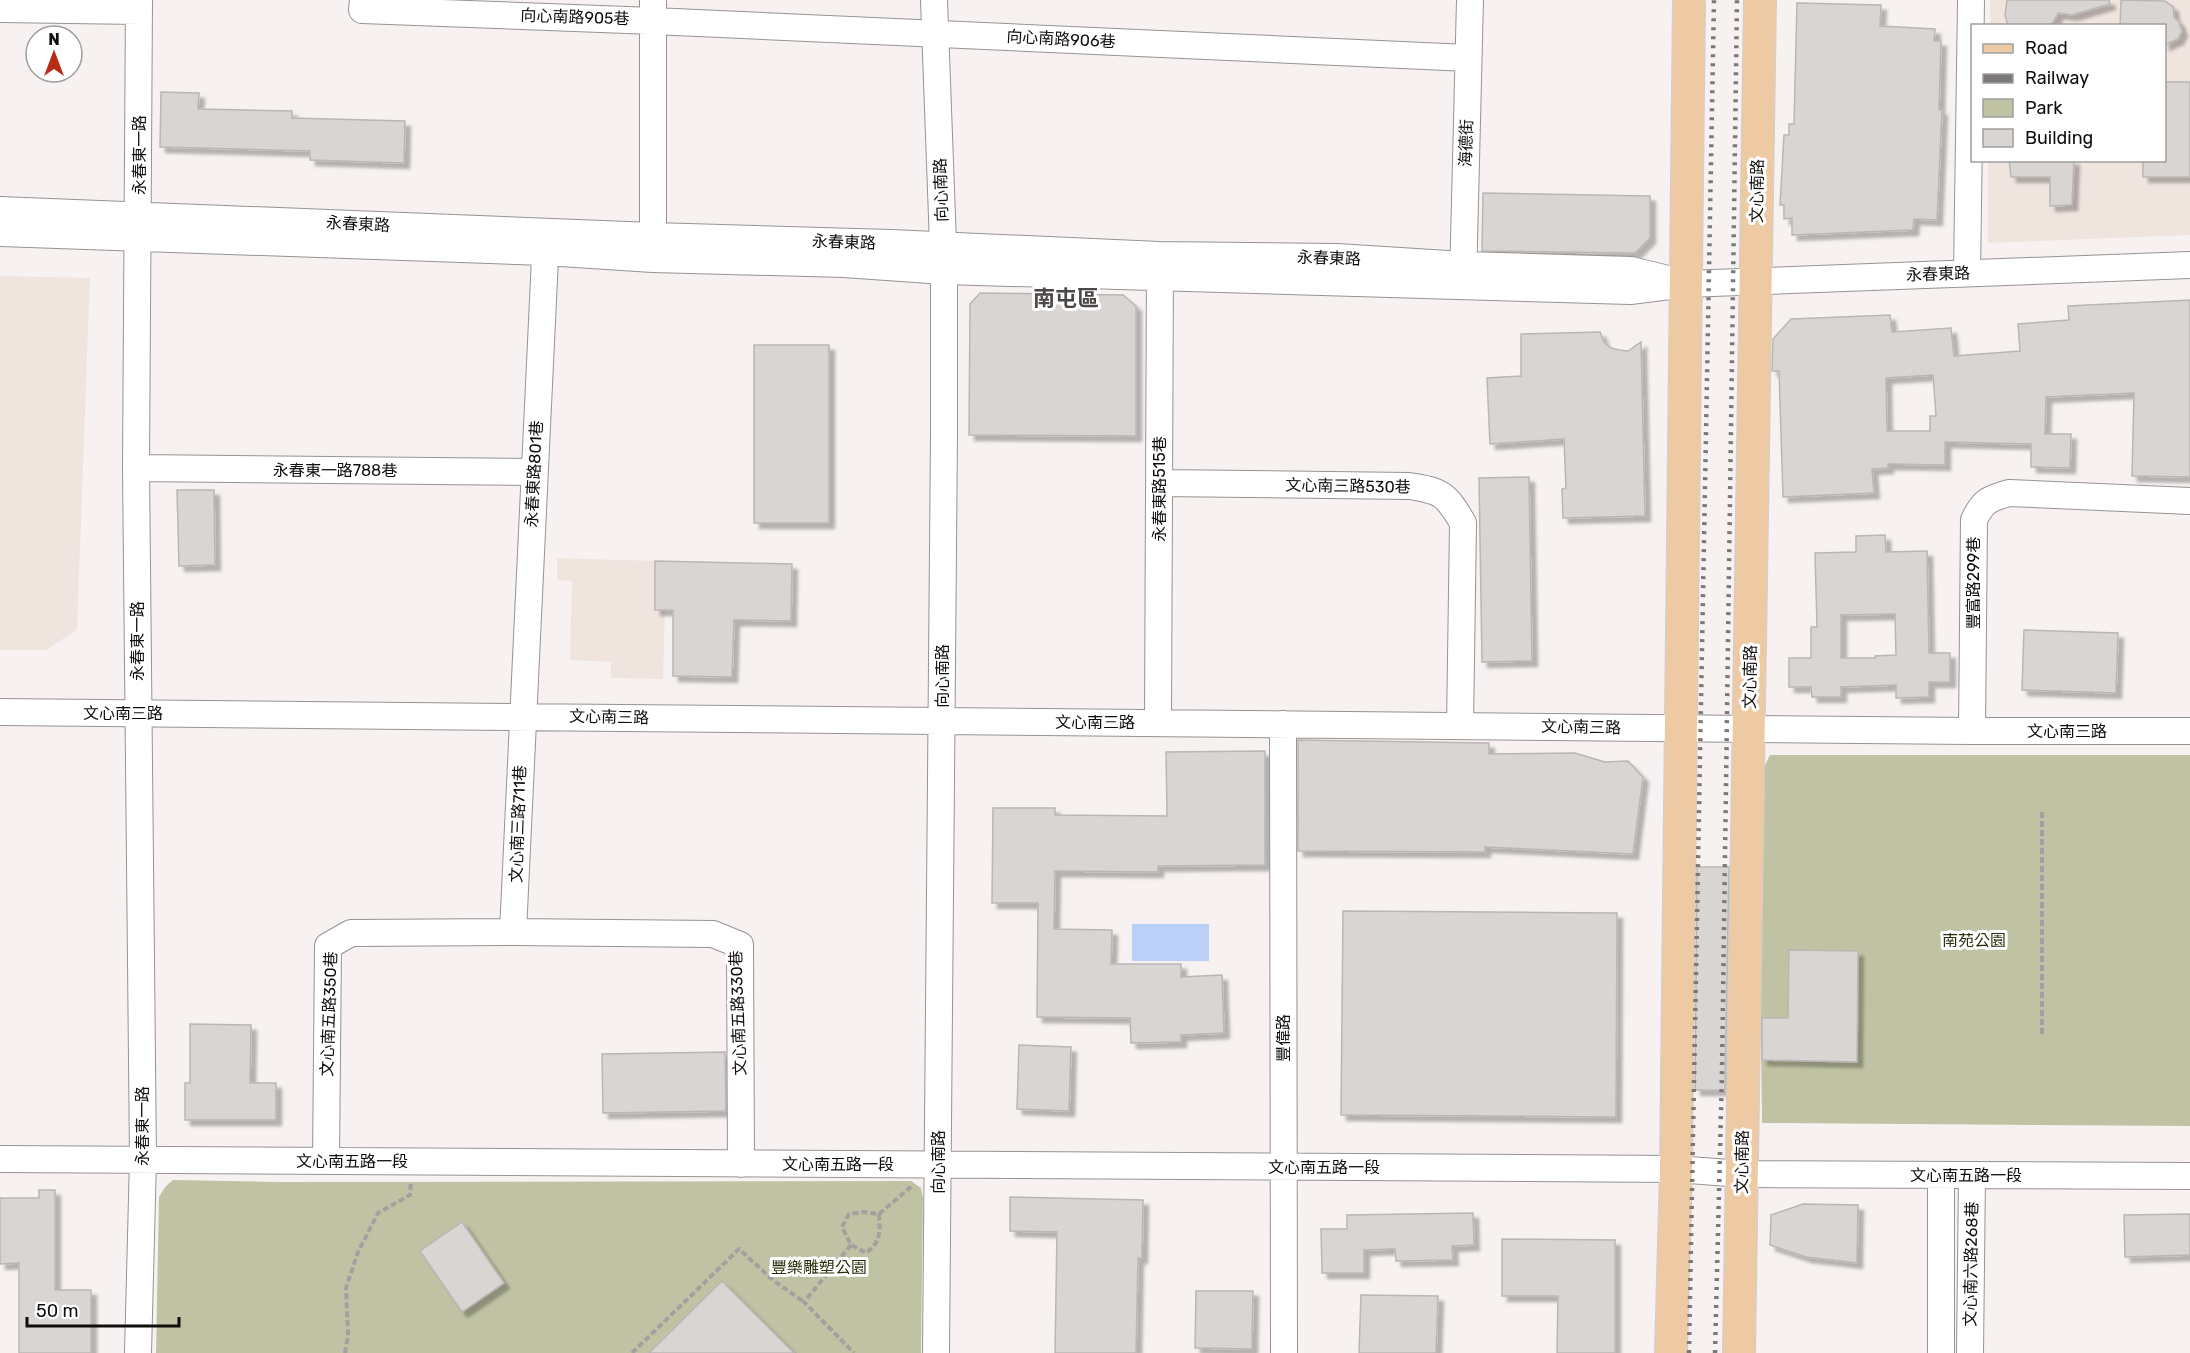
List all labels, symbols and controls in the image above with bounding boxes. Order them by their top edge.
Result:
street label: 向心南路905巷 [520,6,630,28]
north arrow [24,24,84,84]
legend [1971,24,2166,162]
street label: 向心南路906巷 [1006,27,1116,51]
text: N [48,30,60,49]
text: Road [2025,37,2068,59]
text: Railway [2025,67,2089,89]
text: Park [2025,97,2063,119]
street label: 永春東一路 [130,115,149,195]
street label: 海德街 [1456,119,1476,167]
text: Building [2025,127,2093,149]
street label: 向心南路 [930,158,952,222]
street label: 文心南路 [1747,159,1767,223]
street label: 永春東路 [326,213,390,235]
street label: 永春東路 [812,231,876,253]
street label: 永春東路 [1297,247,1361,269]
street label: 永春東路 [1906,263,1970,285]
district label: 南屯區 [1033,285,1099,312]
street label: 永春東路801巷 [522,420,546,528]
street label: 永春東路515巷 [1150,436,1169,542]
street label: 永春東一路788巷 [273,461,397,480]
street label: 文心南三路530巷 [1285,475,1411,497]
street label: 豐富路299巷 [1964,537,1983,629]
street label: 永春東一路 [128,601,147,681]
street label: 向心南路 [933,644,952,708]
street label: 文心南路 [1740,645,1760,709]
street label: 文心南三路 [83,704,163,723]
street label: 文心南三路 [569,707,649,727]
street label: 文心南三路 [1055,713,1135,732]
street label: 文心南三路 [1541,717,1621,737]
street label: 文心南三路 [2027,722,2107,741]
street label: 文心南三路711巷 [506,765,530,883]
park label: 南苑公園 [1942,931,2006,950]
street label: 文心南五路330巷 [726,950,750,1076]
street label: 文心南五路350巷 [317,951,341,1077]
street label: 豐偉路 [1274,1014,1293,1062]
street label: 永春東一路 [133,1086,152,1166]
street label: 向心南路 [929,1130,948,1194]
street label: 文心南路 [1732,1130,1752,1194]
street label: 文心南五路一段 [296,1152,408,1171]
street label: 文心南五路一段 [782,1155,894,1174]
street label: 文心南五路一段 [1268,1158,1380,1177]
street label: 文心南五路一段 [1910,1166,2022,1185]
street label: 文心南六路268巷 [1960,1201,1982,1327]
park label: 豐樂雕塑公園 [771,1258,867,1277]
scale bar [27,1290,178,1328]
text: 50 m [36,1300,79,1322]

